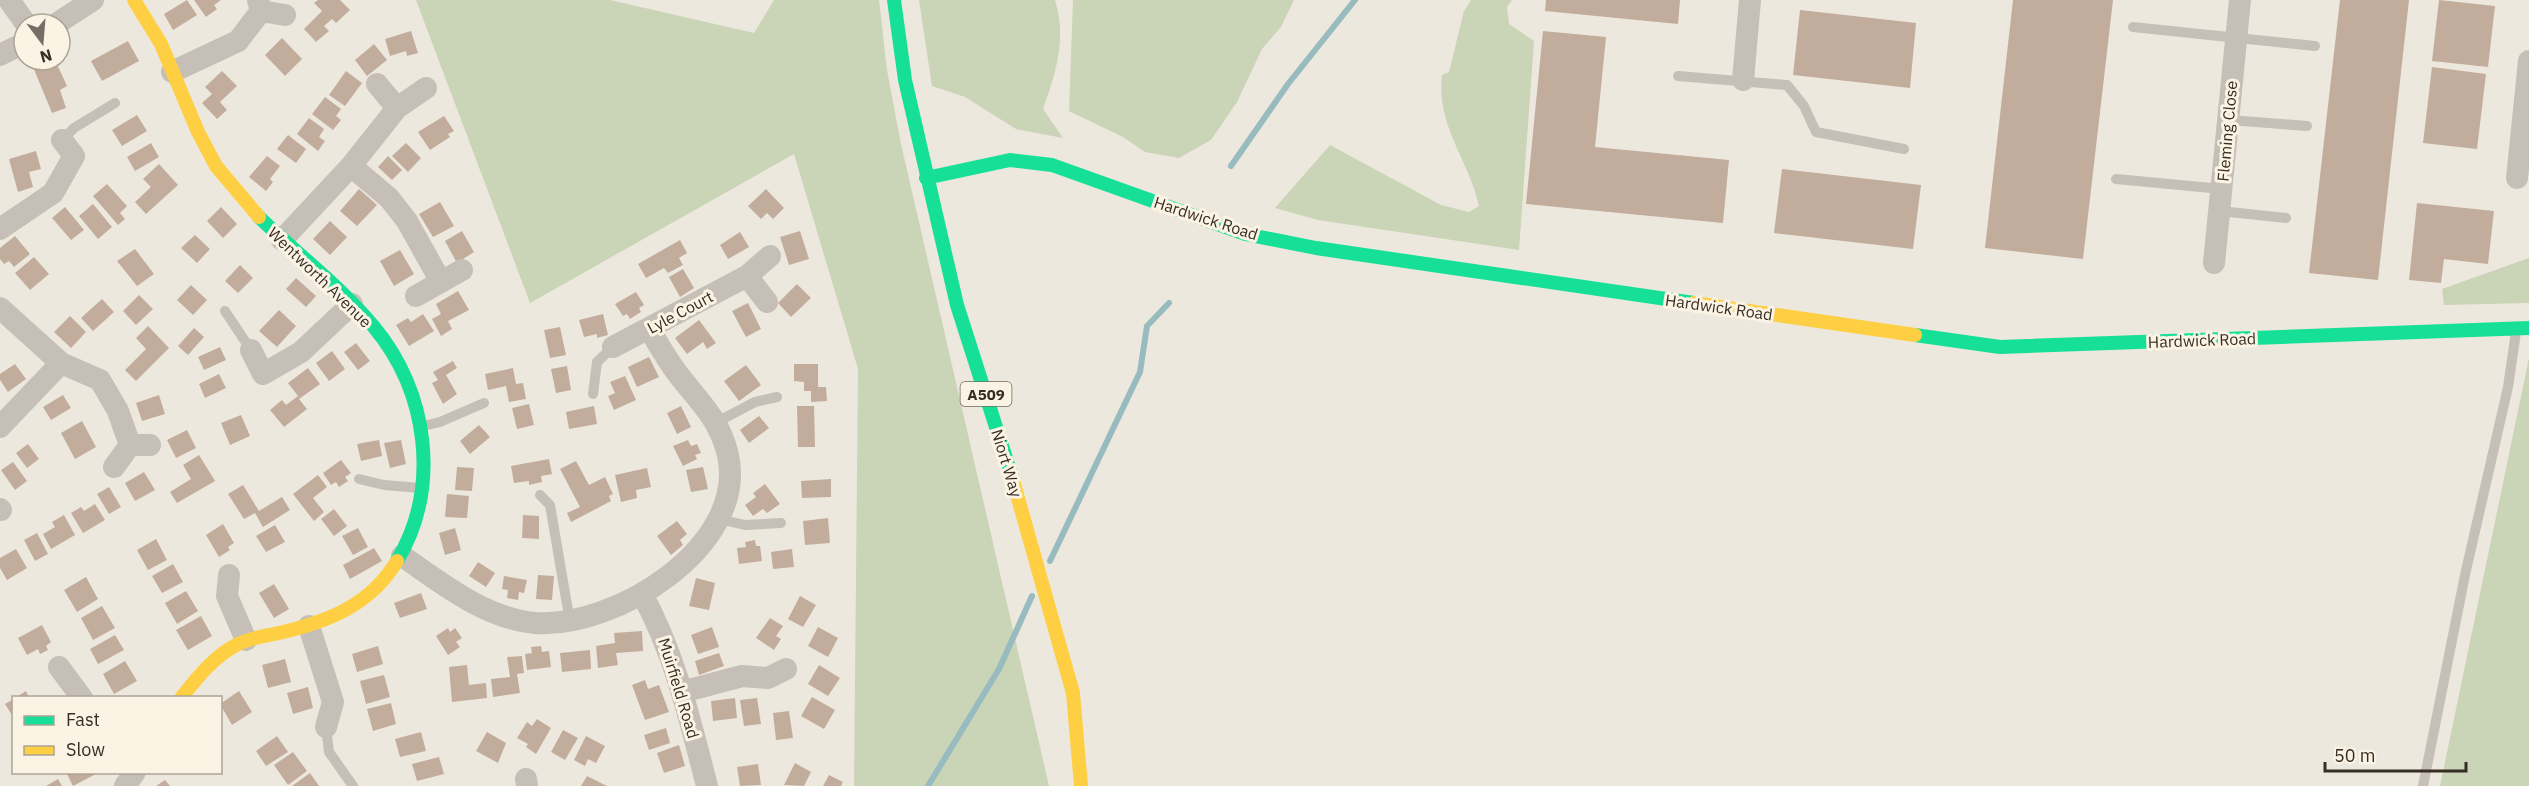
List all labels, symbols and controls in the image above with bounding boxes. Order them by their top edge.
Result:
north arrow [12,12,72,72]
text: N [38,45,54,68]
street label: Fleming Close [2213,80,2241,182]
street label: Hardwick Road [1151,192,1261,244]
street label: Wentworth Avenue [264,222,376,332]
street label: Lyle Court [644,286,716,338]
street label: Hardwick Road [1664,290,1774,324]
street label: Hardwick Road [2148,328,2256,352]
road number: A509 [960,382,1012,406]
street label: Niort Way [987,427,1027,499]
street label: Muirfield Road [654,635,704,741]
legend [12,696,222,774]
text: Fast [66,708,100,731]
scale bar [2325,735,2466,773]
text: Slow [66,738,105,761]
text: 50 m [2334,744,2376,767]

